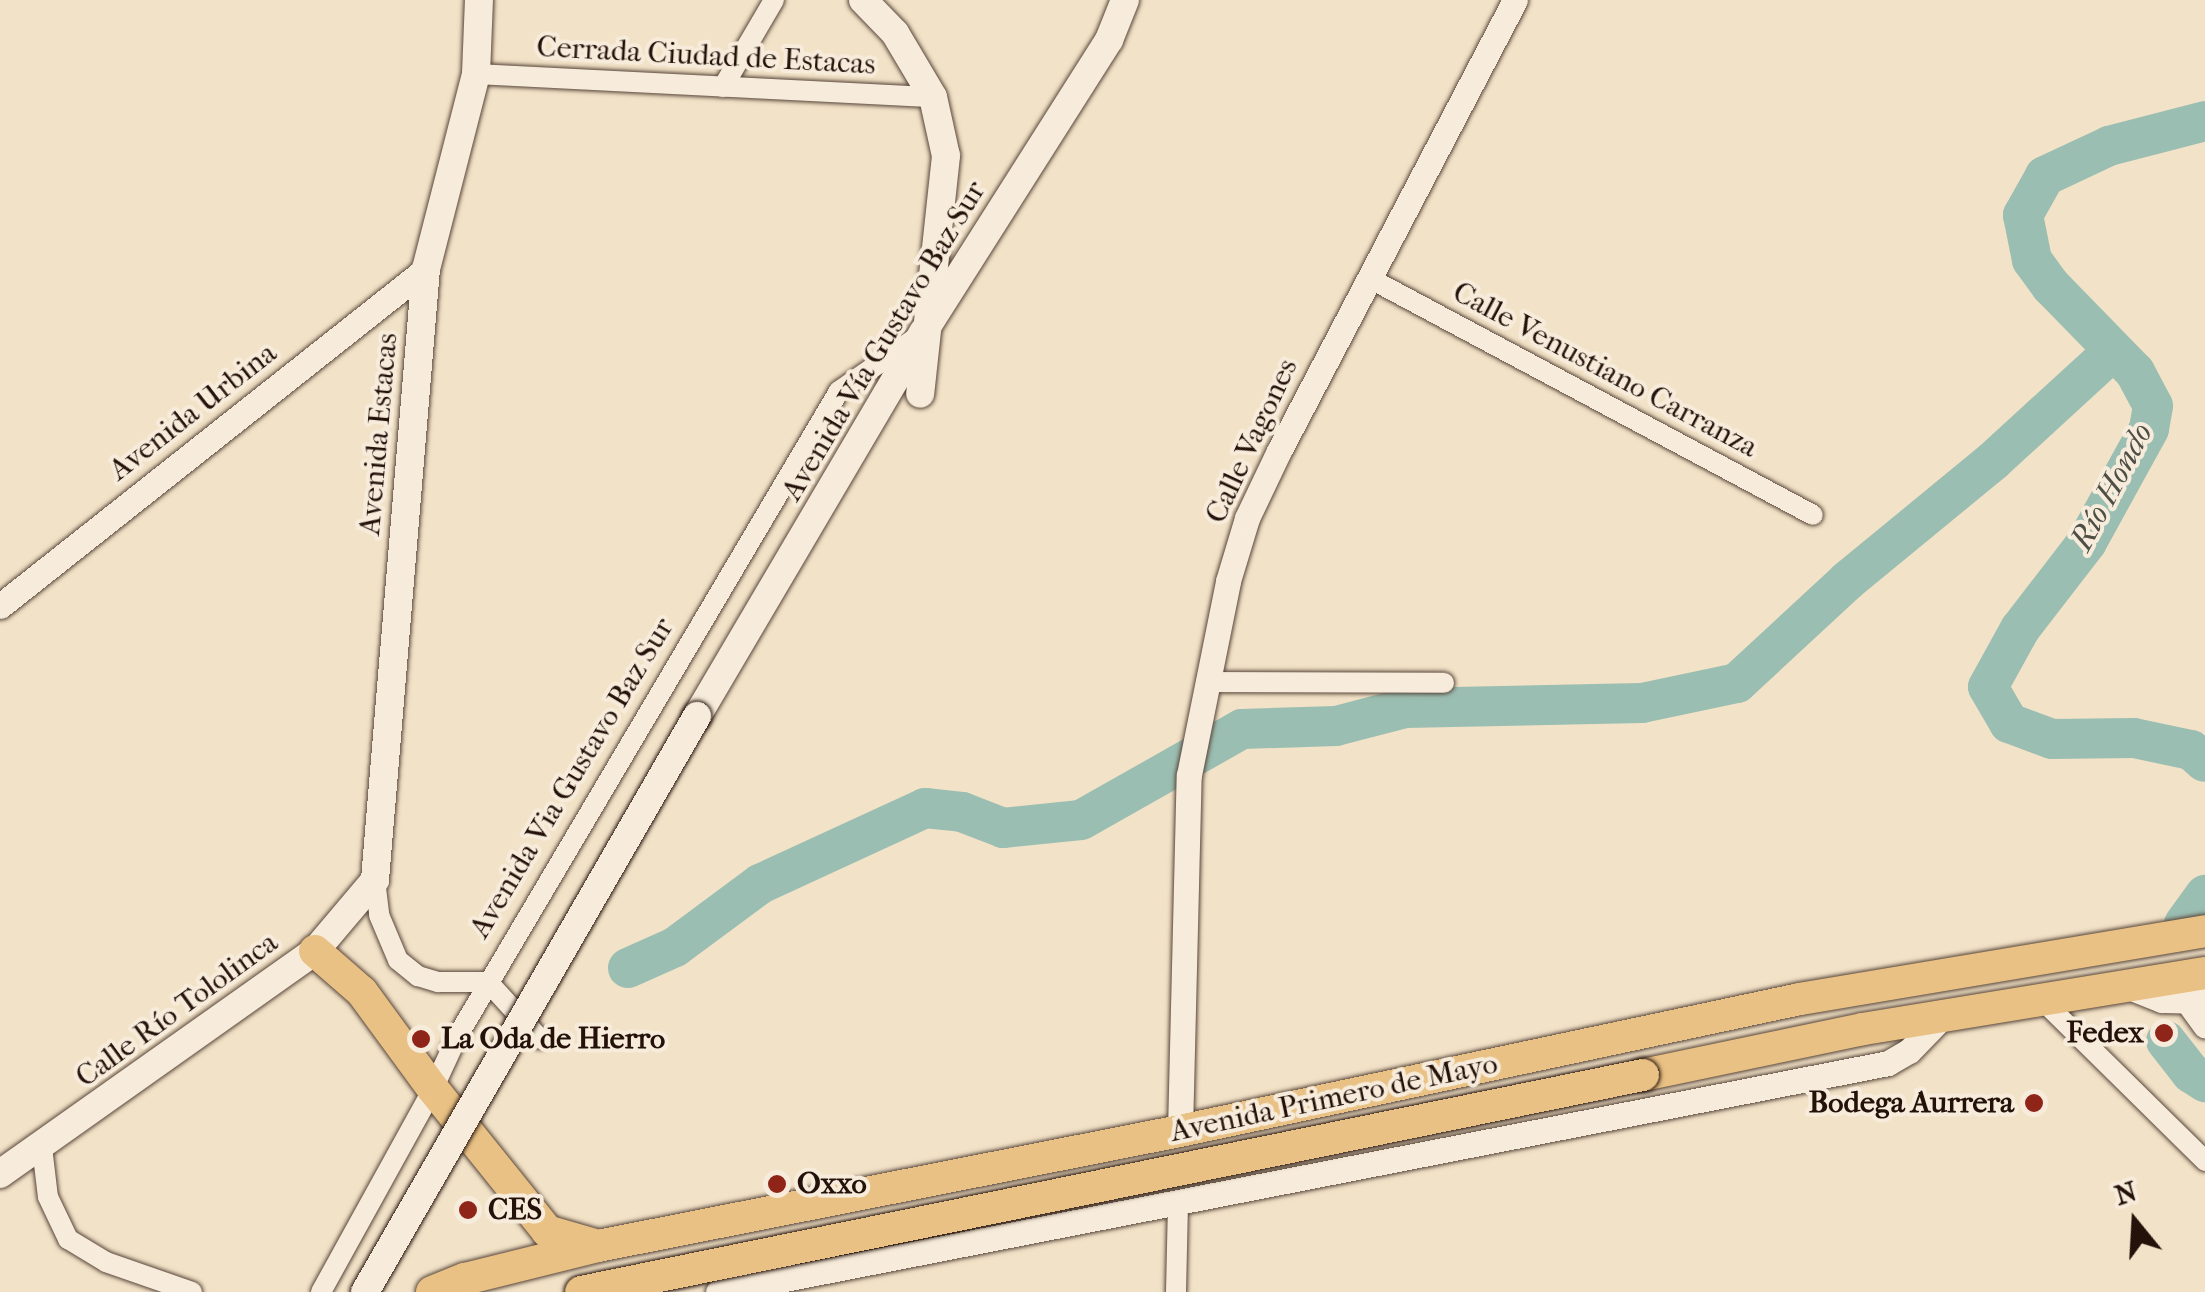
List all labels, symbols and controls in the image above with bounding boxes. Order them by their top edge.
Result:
street label: Cerrada Ciudad de Estacas [536,29,876,83]
street label: Avenida Vía Gustavo Baz Sur [774,175,994,507]
street label: Calle Venustiano Carranza [1446,274,1764,466]
street label: Avenida Estacas [352,331,406,537]
street label: Avenida Urbina [102,335,284,489]
street label: Calle Vagones [1198,353,1306,529]
water label: Río Hondo [2063,417,2161,557]
street label: Avenida Via Gustavo Baz Sur [462,611,682,945]
street label: Calle Río Tololinca [69,925,285,1095]
place label: Fedex [2067,1015,2144,1051]
place label: La Oda de Hierro [441,1021,665,1057]
marker: Fedex [2153,1022,2175,1044]
marker: La Oda de Hierro [410,1028,432,1050]
street label: Avenida Primero de Mayo [1167,1046,1501,1150]
place label: Bodega Aurrera [1809,1085,2014,1121]
marker: Bodega Aurrera [2023,1092,2045,1114]
place label: Oxxo [797,1166,867,1202]
north arrow [2085,1172,2185,1272]
marker: Oxxo [766,1173,788,1195]
text: N [2110,1174,2141,1212]
place label: CES [488,1192,542,1228]
marker: CES [457,1199,479,1221]

